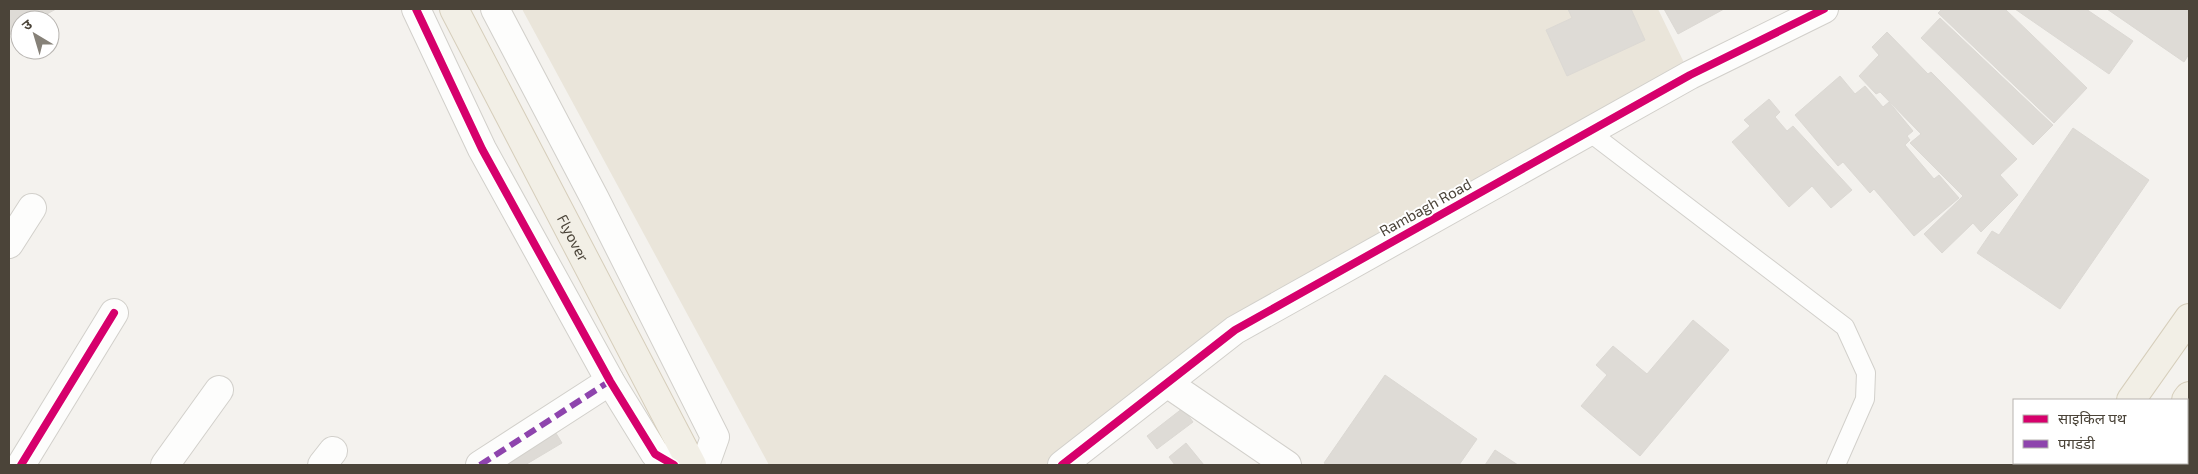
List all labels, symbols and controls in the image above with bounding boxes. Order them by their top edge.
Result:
north arrow [10,10,60,60]
text: उ [18,15,36,34]
street label: Rambagh Road [1376,174,1474,240]
street label: Flyover [554,211,593,264]
legend [2013,399,2188,464]
text: साइकिल पथ [2058,409,2127,427]
text: पगडंडी [2058,434,2096,452]

